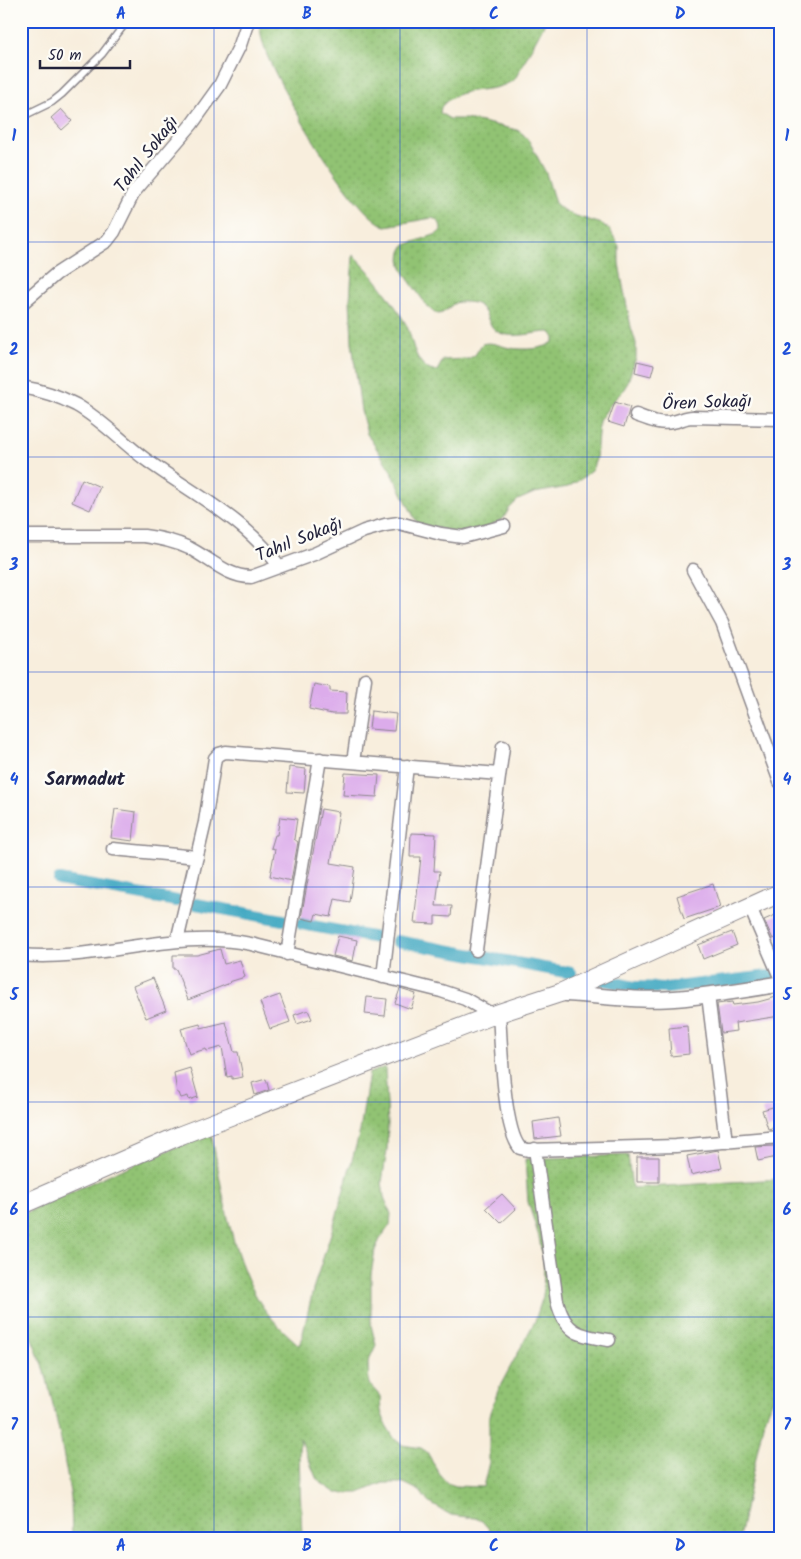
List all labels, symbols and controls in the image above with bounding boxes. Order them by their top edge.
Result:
text: A [116,2,126,27]
text: B [302,2,312,27]
text: C [489,2,499,27]
text: D [675,2,686,27]
scale bar [40,38,130,70]
text: 50 m [48,44,82,68]
street label: Tahıl Sokağı [107,110,187,200]
text: 1 [12,124,17,149]
text: 1 [785,124,790,149]
text: 2 [9,338,19,363]
text: 2 [782,338,792,363]
street label: Ören Sokağı [662,387,752,420]
street label: Tahıl Sokağı [252,510,348,571]
text: 3 [9,553,19,578]
text: 3 [782,553,792,578]
district label: Sarmadut [45,765,126,795]
text: 4 [10,768,19,793]
text: 4 [783,768,792,793]
text: 5 [9,983,20,1008]
text: 5 [782,983,793,1008]
text: 6 [10,1198,19,1223]
text: 6 [783,1198,792,1223]
text: 7 [10,1413,18,1438]
text: 7 [783,1413,791,1438]
text: A [116,1534,126,1559]
text: B [302,1534,312,1559]
text: C [489,1534,499,1559]
text: D [675,1534,686,1559]

